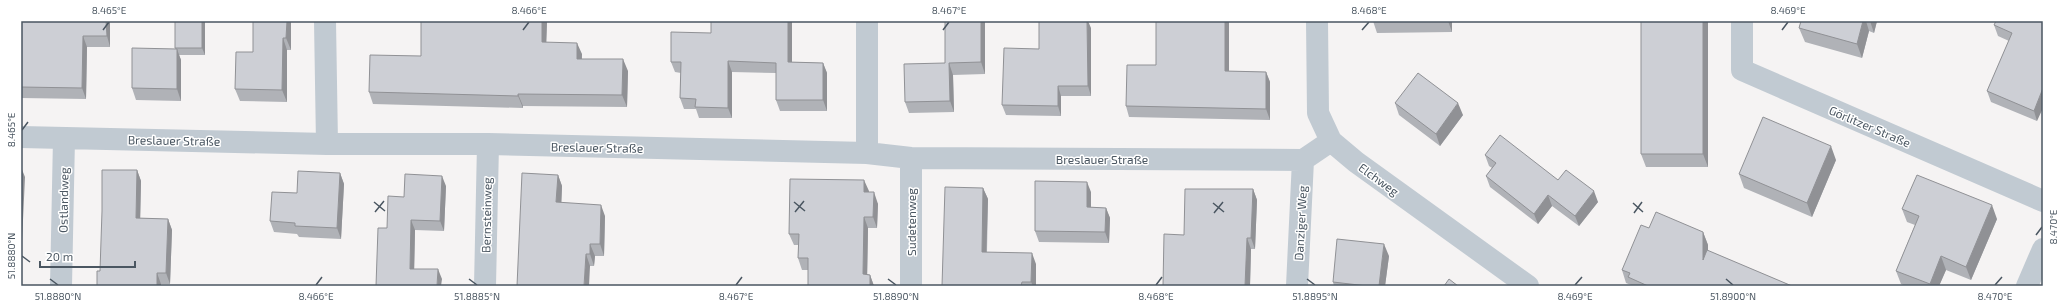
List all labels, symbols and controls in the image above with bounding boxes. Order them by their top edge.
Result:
text: 8.465°E [92,4,127,16]
text: 8.466°E [511,4,547,16]
text: 8.467°E [932,4,967,16]
text: 8.468°E [1351,4,1387,16]
text: 8.469°E [1770,4,1806,16]
street label: Görlitzer Straße [1827,103,1913,149]
text: 8.465°E [5,112,17,147]
street label: Breslauer Straße [128,132,220,148]
street label: Breslauer Straße [551,139,643,155]
street label: Breslauer Straße [1056,152,1148,166]
street label: Elchweg [1356,160,1402,198]
street label: Ostlandweg [55,167,71,233]
street label: Bernsteinweg [478,177,494,253]
street label: Danziger Weg [1291,185,1309,261]
street label: Sudetenweg [904,188,918,256]
text: 8.470°E [2047,209,2059,244]
text: 51.8880°N [5,233,17,279]
scale bar [40,243,135,269]
text: 20 m [46,249,73,263]
text: 51.8880°N [35,290,81,302]
text: 8.466°E [298,290,334,302]
text: 51.8885°N [454,290,500,302]
text: 8.467°E [719,290,754,302]
text: 51.8890°N [873,290,919,302]
text: 8.468°E [1138,290,1174,302]
text: 51.8895°N [1292,290,1338,302]
text: 8.469°E [1557,290,1593,302]
text: 51.8900°N [1710,290,1756,302]
text: 8.470°E [1978,290,2013,302]

